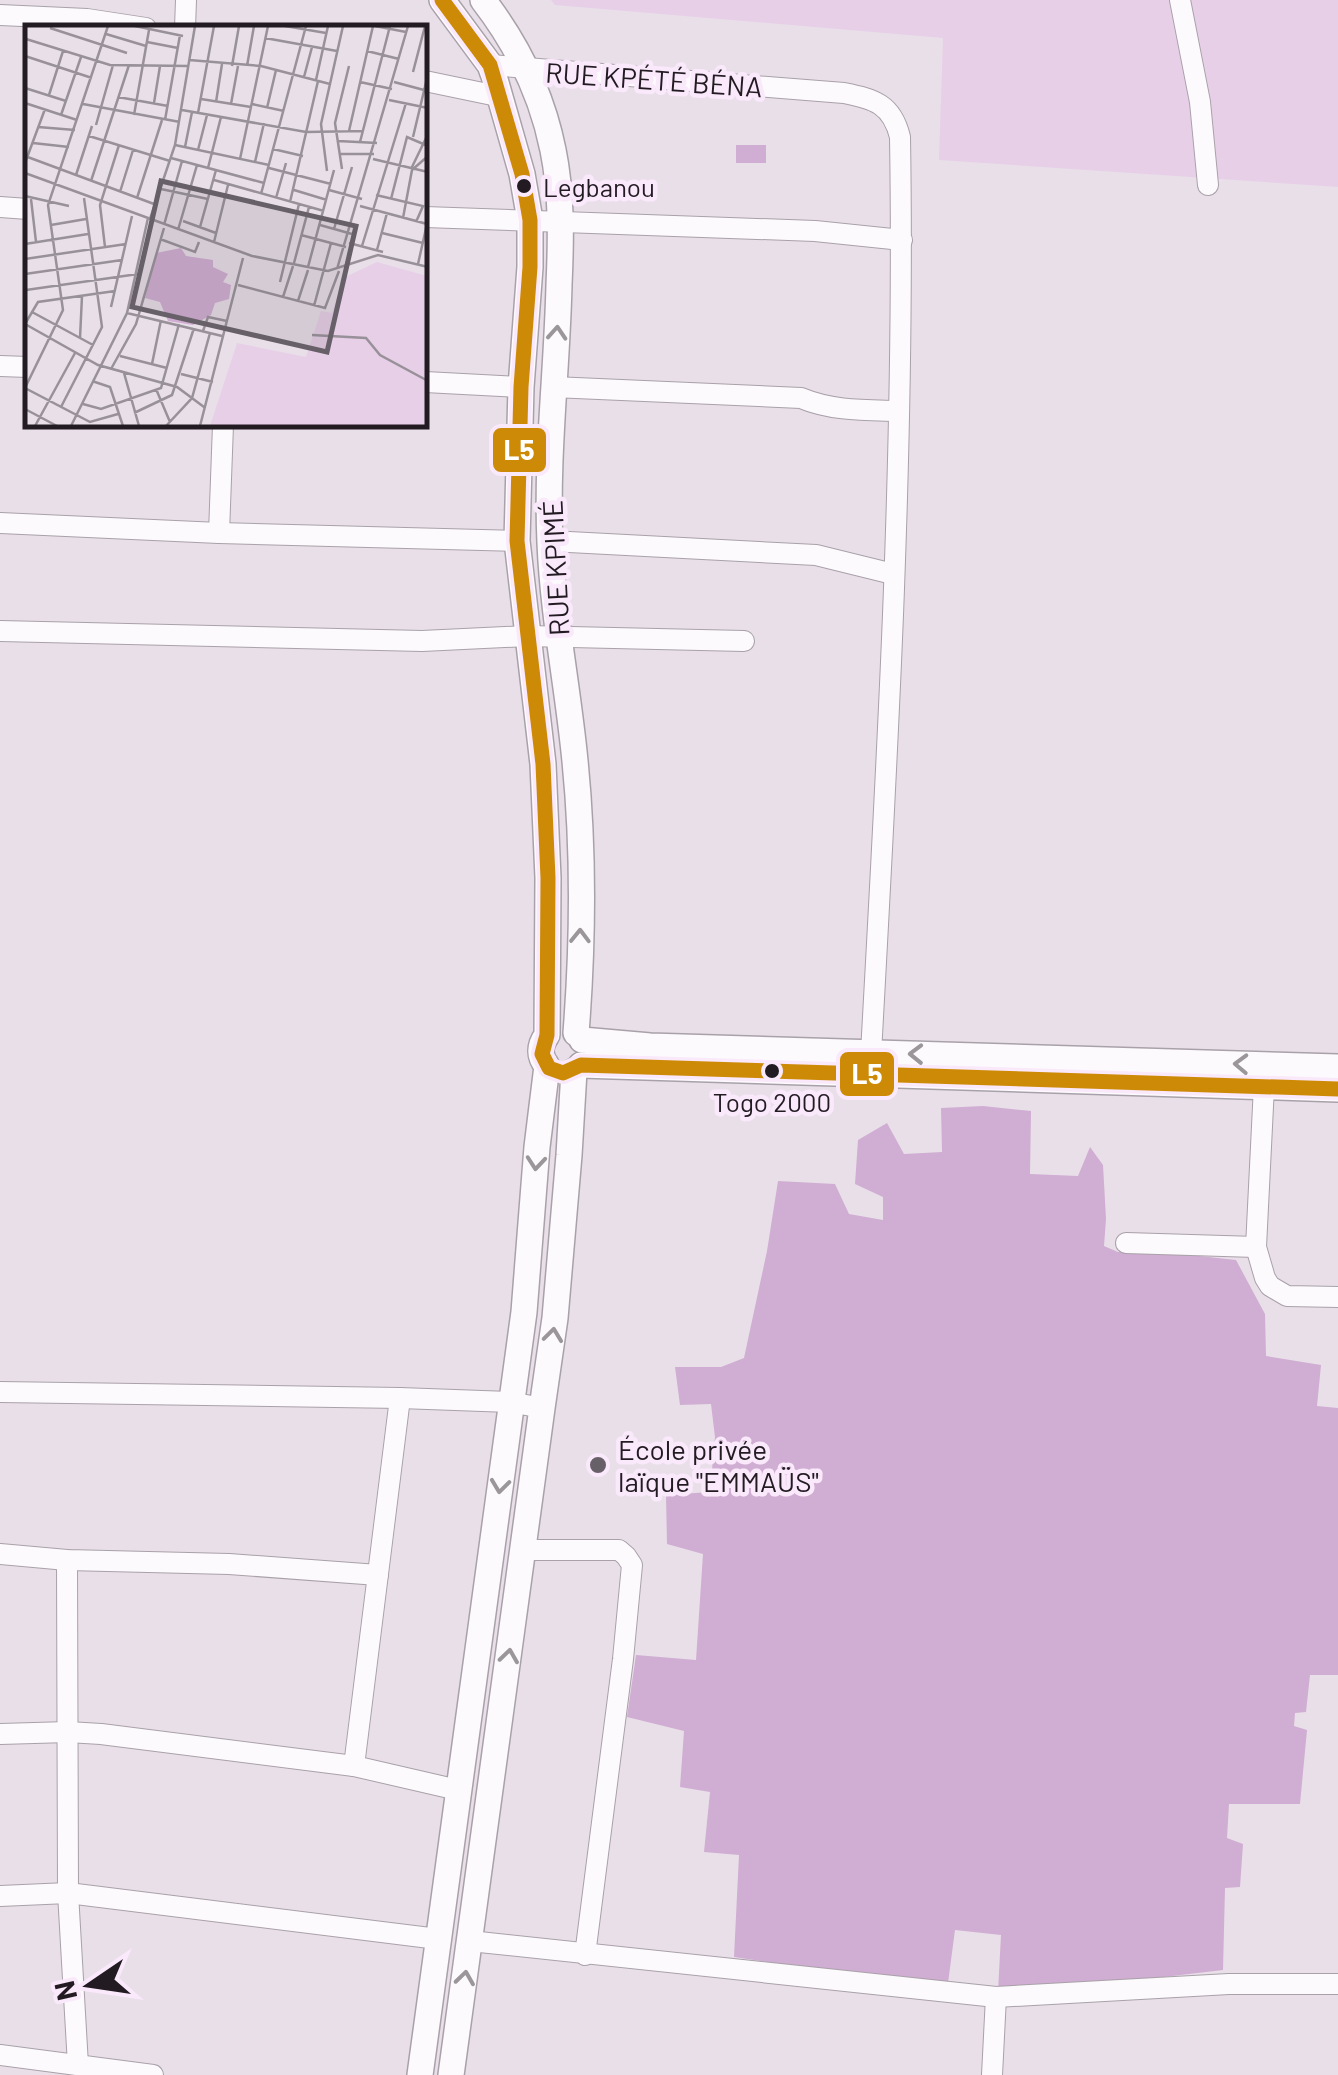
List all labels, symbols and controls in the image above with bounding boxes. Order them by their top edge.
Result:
inset map [25,25,428,428]
street label: RUE KPÉTÉ BÉNA [544,54,764,104]
place label: Legbanou [543,171,655,202]
marker: Legbanou [514,176,534,196]
one-way arrow [546,325,567,341]
line badge: L5 [491,426,548,474]
text: L5 [503,432,535,466]
street label: RUE KPIMÉ [534,499,576,637]
one-way arrow [570,927,591,943]
one-way arrow [907,1043,923,1064]
line badge: L5 [838,1050,896,1098]
one-way arrow [1232,1053,1248,1074]
text: L5 [851,1056,883,1090]
marker: Togo 2000 [762,1061,782,1081]
place label: Togo 2000 [713,1086,831,1117]
one-way arrow [526,1156,547,1172]
one-way arrow [542,1326,563,1342]
place label: École privée laïque "EMMAÜS" [618,1432,819,1498]
marker: École privée laïque "EMMAÜS" [587,1454,609,1476]
one-way arrow [490,1478,511,1494]
one-way arrow [498,1648,519,1664]
north arrow [40,1935,140,2035]
one-way arrow [453,1970,474,1987]
text: N [46,1978,83,2004]

